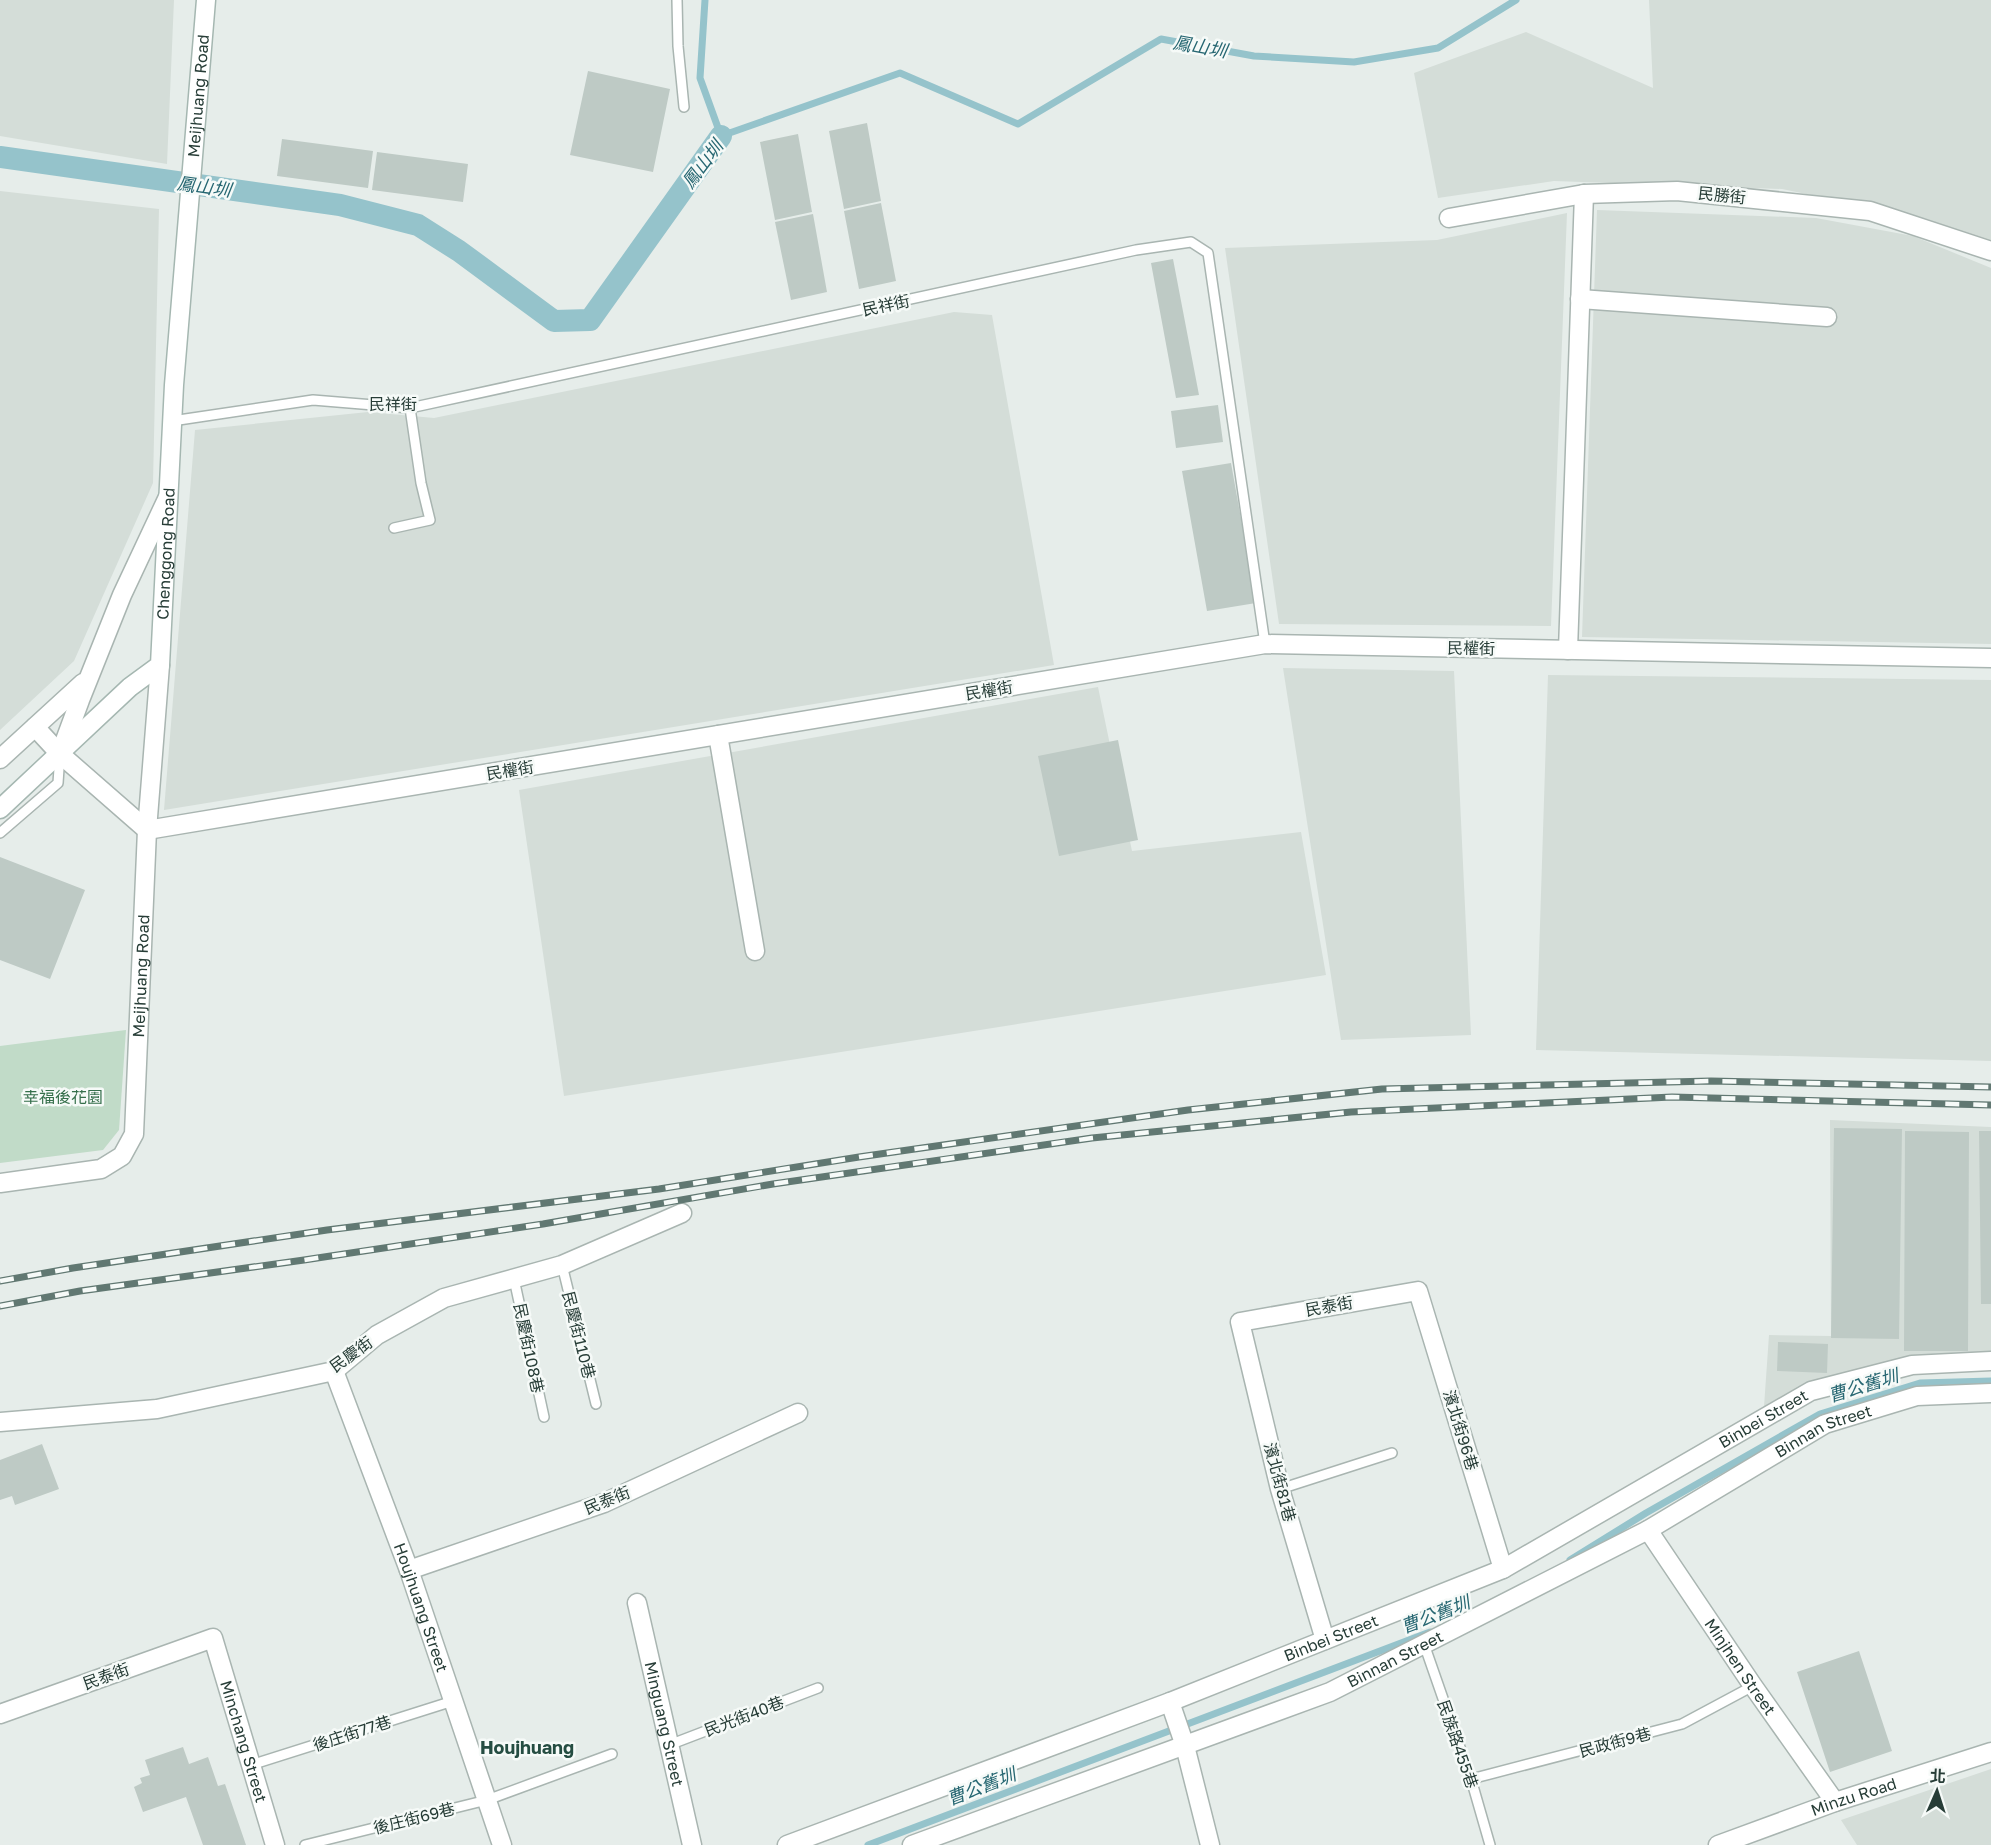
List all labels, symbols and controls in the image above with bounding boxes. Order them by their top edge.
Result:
water label: 鳳山圳 [1172,30,1231,62]
street label: Meijhuang Road [183,34,213,158]
water label: 鳳山圳 [677,133,729,192]
water label: 鳳山圳 [176,171,235,201]
street label: 民勝街 [1697,183,1747,207]
street label: 民祥街 [860,290,912,320]
street label: 民祥街 [369,394,417,414]
street label: Chenggong Road [152,487,179,620]
street label: 民權街 [1447,638,1495,658]
street label: 民權街 [964,676,1014,704]
street label: 民權街 [485,756,535,784]
street label: Meijhuang Road [128,914,153,1038]
park label: 幸福後花園 [23,1087,103,1107]
street label: 民慶街110巷 [558,1289,600,1381]
street label: 民泰街 [1304,1292,1354,1320]
street label: 民慶街108巷 [510,1301,548,1395]
street label: 民慶街 [326,1332,376,1376]
water label: 曹公舊圳 [1825,1363,1904,1406]
street label: Binbei Street [1715,1385,1811,1452]
street label: 濱北街96巷 [1439,1387,1483,1473]
street label: Binnan Street [1771,1400,1874,1462]
street label: 濱北街81巷 [1260,1440,1300,1524]
street label: 民泰街 [581,1482,633,1518]
street label: Houjhuang Street [390,1540,453,1675]
water label: 曹公舊圳 [1397,1590,1475,1637]
street label: Binbei Street [1281,1610,1381,1666]
street label: Minjhen Street [1700,1615,1780,1719]
street label: Binnan Street [1344,1626,1446,1692]
street label: 民泰街 [80,1658,132,1694]
street label: Minguang Street [641,1659,688,1788]
street label: Minchang Street [216,1678,272,1805]
street label: 民光街40巷 [701,1692,787,1740]
street label: 民族路455巷 [1434,1697,1482,1791]
street label: 後庄街77巷 [310,1711,394,1755]
street label: 民政街9巷 [1577,1723,1653,1761]
district label: Houjhuang [480,1736,574,1758]
north arrow [1907,1761,1967,1821]
water label: 曹公舊圳 [943,1762,1021,1809]
text: 北 [1929,1766,1946,1786]
street label: Minzu Road [1808,1773,1899,1820]
street label: 後庄街69巷 [371,1798,457,1838]

